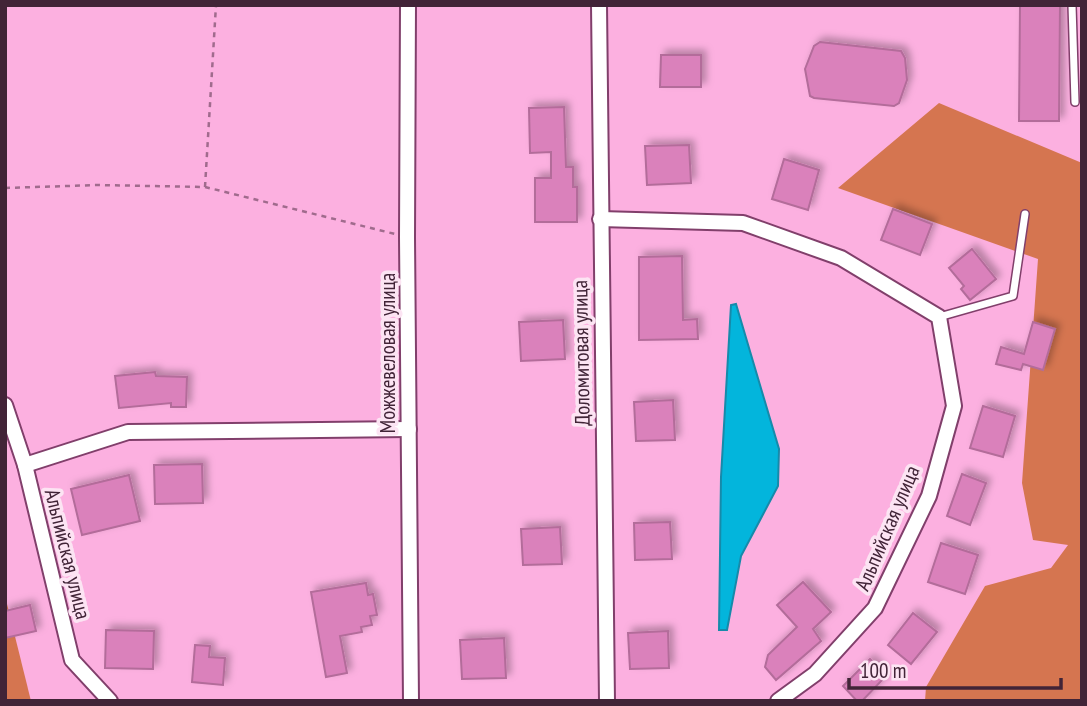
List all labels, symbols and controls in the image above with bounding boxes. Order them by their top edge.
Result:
street label: Можжевеловая улица [374,273,401,433]
street label: Доломитовая улица [566,280,596,426]
street label: Альпийская улица [849,461,925,595]
street label: Альпийская улица [39,486,97,622]
scale bar [849,646,1061,690]
text: 100 m [860,657,906,684]

